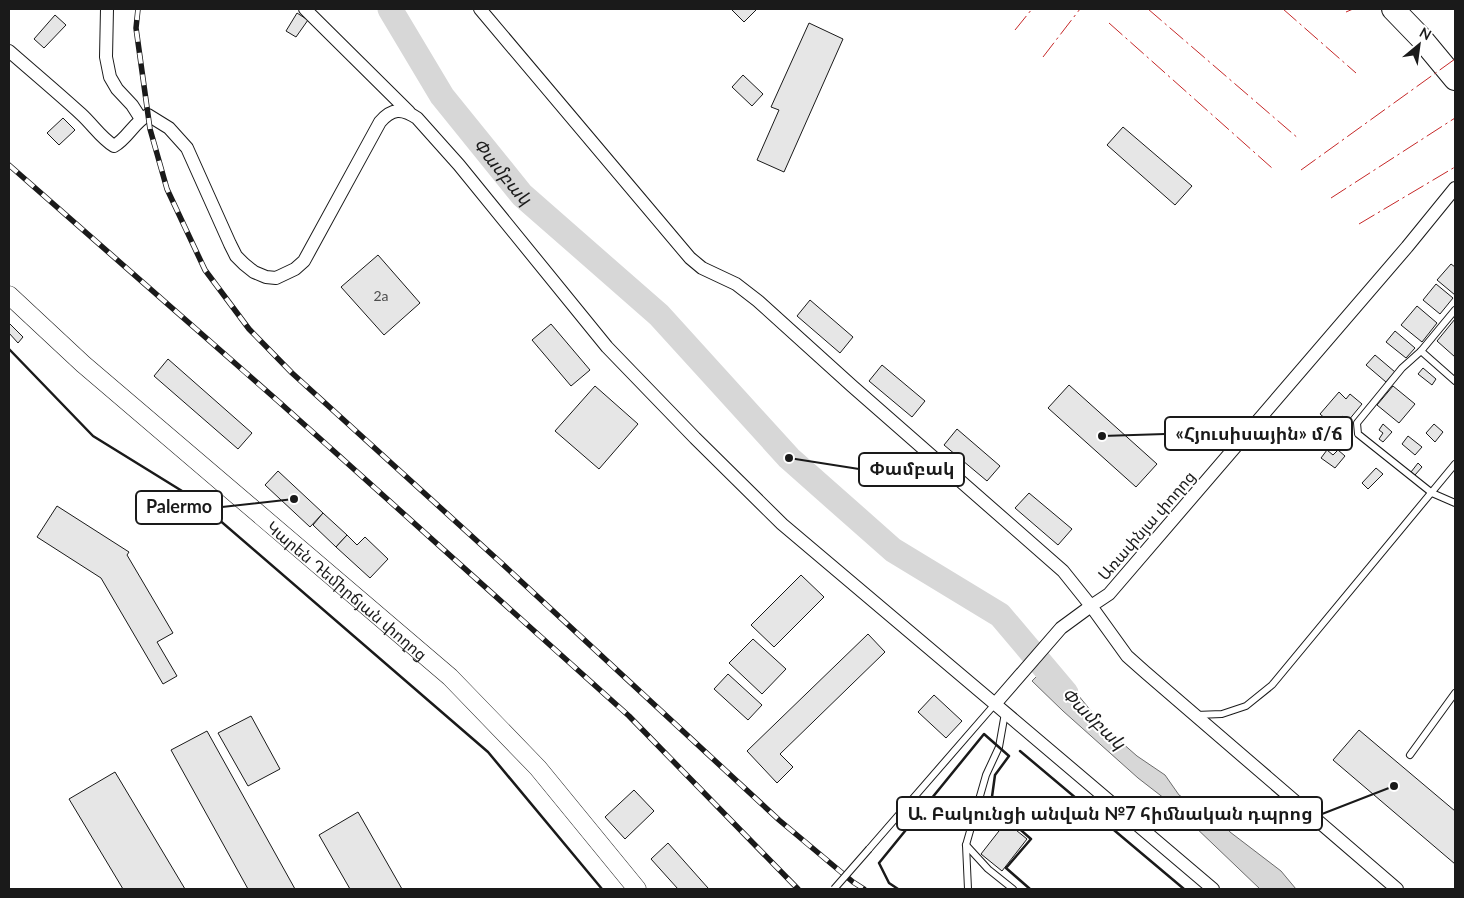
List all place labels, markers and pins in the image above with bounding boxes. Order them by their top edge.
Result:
callout: «Հյուսիսային» մ/ճ [1165,417,1352,450]
callout: Փամբակ [859,453,964,486]
callout: Palermo [136,491,222,524]
callout: Ա. Բակունցի անվան №7 հիմնական դպրոց [897,797,1322,830]

